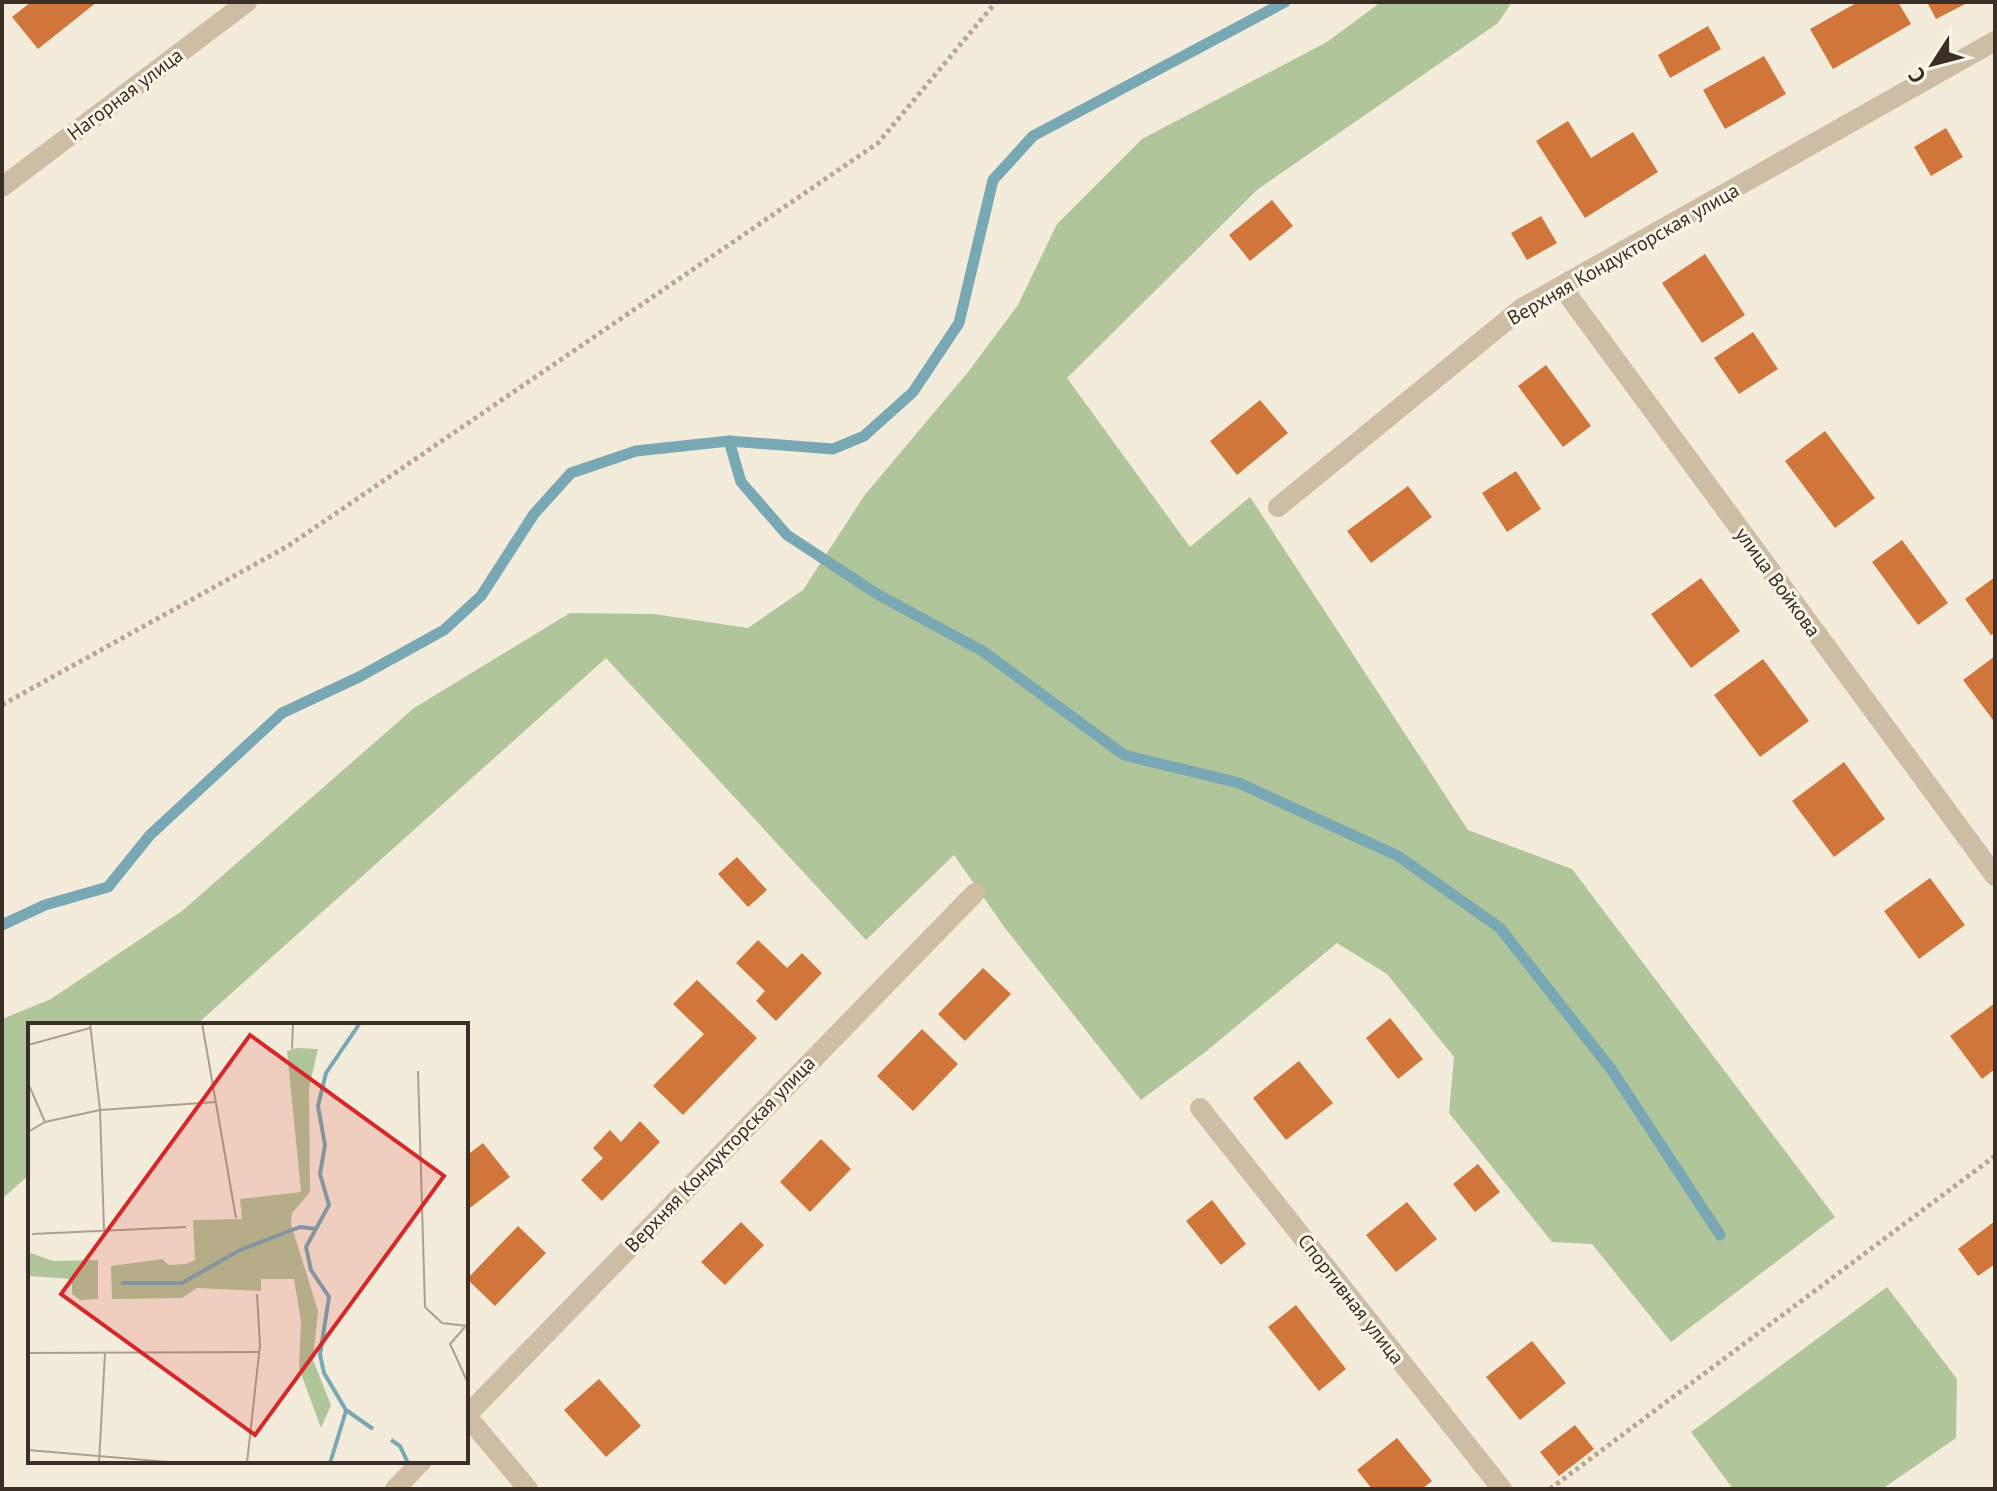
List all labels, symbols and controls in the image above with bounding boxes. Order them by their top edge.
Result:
north arrow [1893,24,1973,104]
street label: Нагорная улица [62,42,188,146]
text: С [1902,63,1932,89]
street label: Верхняя Кондукторская улица [1503,177,1743,331]
street label: улица Войкова [1729,522,1827,642]
inset map [28,1023,468,1463]
street label: Верхняя Кондукторская улица [619,1050,821,1258]
street label: Спортивная улица [1292,1228,1410,1370]

